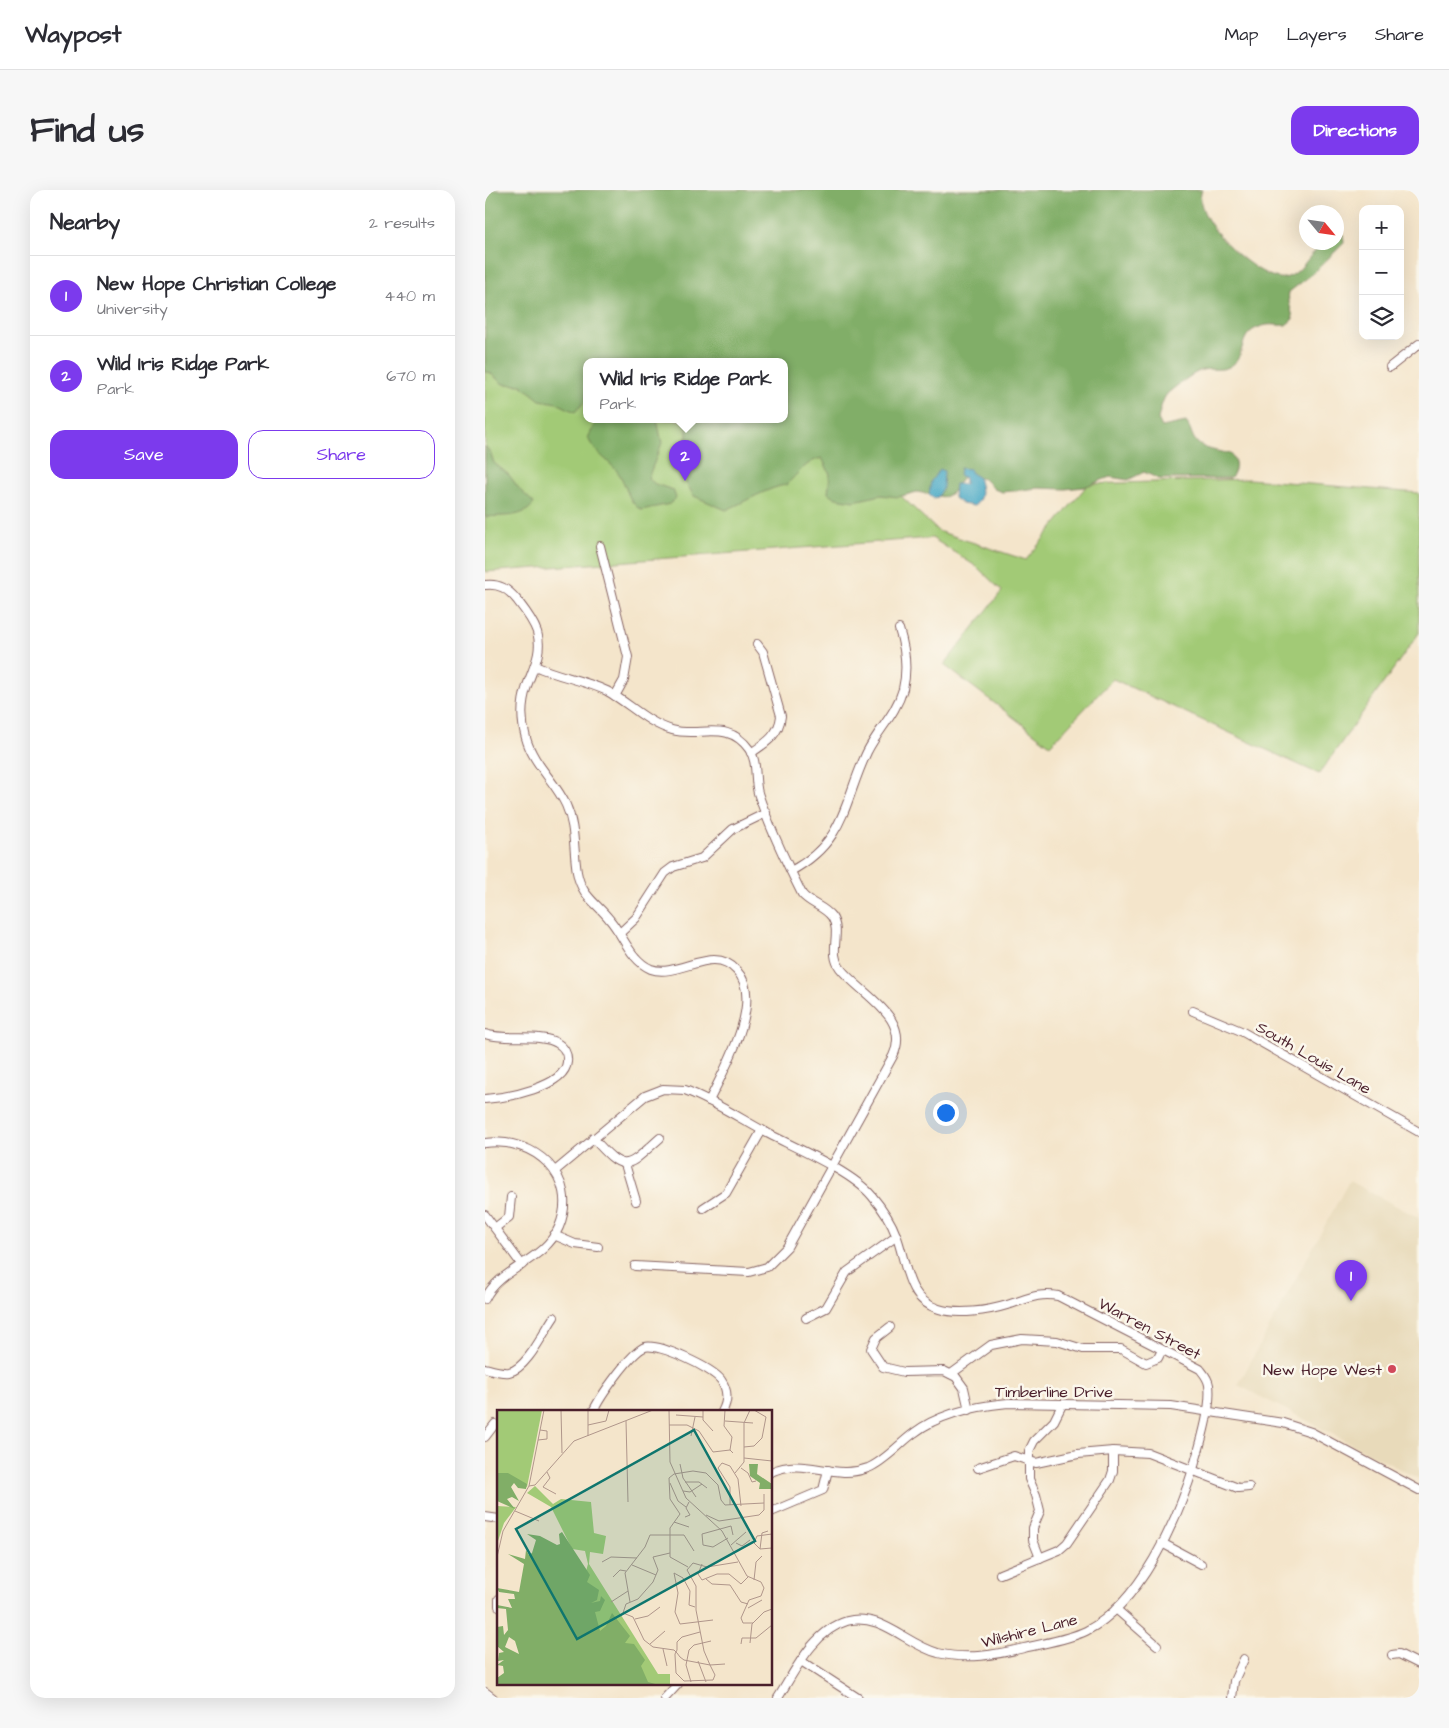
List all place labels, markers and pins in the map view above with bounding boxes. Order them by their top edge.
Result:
pin: 2 [669,440,701,481]
pin: 1 [1335,1260,1367,1301]
place label: New Hope West [1263,1359,1383,1381]
marker: New Hope West [1386,1363,1398,1375]

